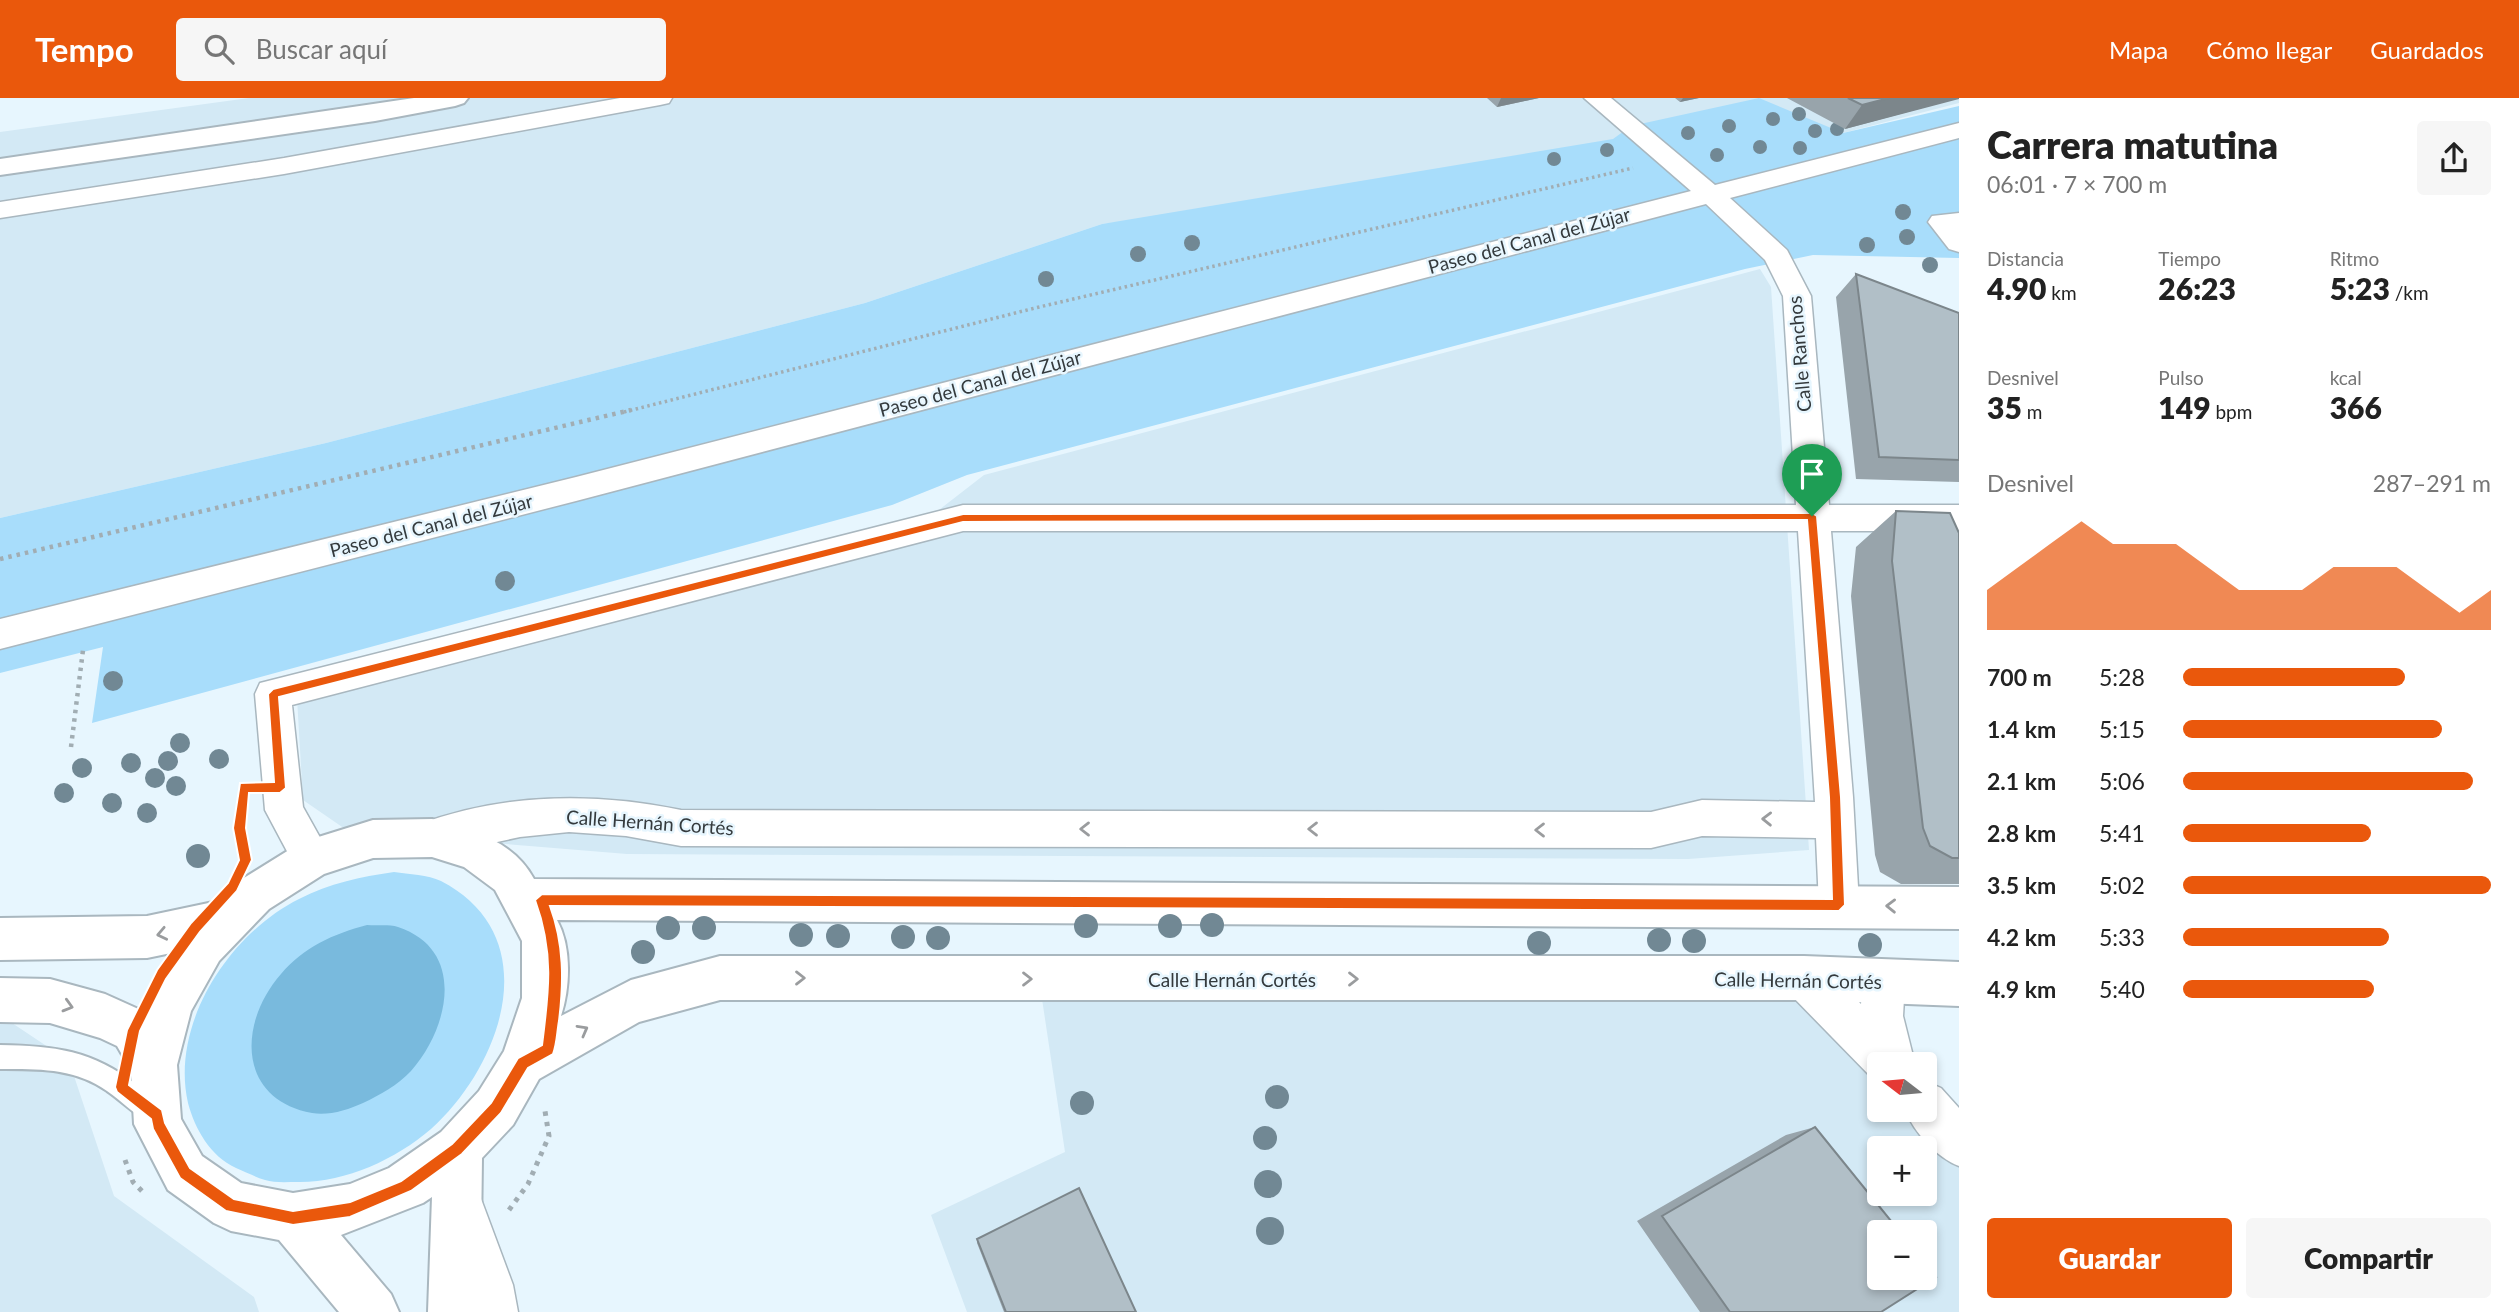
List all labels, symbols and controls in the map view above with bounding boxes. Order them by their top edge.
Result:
search box [176,18,666,81]
text: Tempo [35,29,134,69]
icon: search [200,30,238,68]
text: Buscar aquí [256,33,387,65]
text: Mapa [2109,35,2168,64]
text: Cómo llegar [2206,35,2332,64]
text: Guardados [2370,35,2484,64]
text: Carrera matutina [1987,121,2278,167]
button: share [2417,121,2491,195]
text: 06:01 · 7 × 700 m [1987,170,2167,198]
street label: Paseo del Canal del Zújar [1425,202,1633,278]
text: Distancia [1987,247,2064,270]
text: Tiempo [2158,247,2221,270]
text: Ritmo [2330,247,2379,270]
text: 4.90 [1987,270,2046,306]
text: 26:23 [2158,270,2236,306]
text: 5:23 [2330,270,2390,306]
text: km [2046,281,2077,304]
text: /km [2390,281,2429,304]
street label: Calle Ranchos [1782,295,1816,413]
street label: Paseo del Canal del Zújar [876,345,1084,421]
text: Desnivel [1987,366,2059,389]
text: Pulso [2158,366,2204,389]
text: kcal [2330,366,2362,389]
text: 35 [1987,389,2022,425]
text: 149 [2158,389,2211,425]
text: 366 [2330,389,2382,425]
text: m [2022,400,2042,423]
text: bpm [2211,400,2252,423]
pin [1782,444,1842,516]
icon: arrive [1793,455,1831,493]
text: Desnivel [1987,469,2074,497]
text: 287–291 m [2373,469,2491,497]
street label: Paseo del Canal del Zújar [327,489,535,561]
text: 700 m [1987,663,2052,691]
text: 5:28 [2099,663,2145,691]
text: 1.4 km [1987,715,2056,743]
text: 5:15 [2099,715,2145,743]
text: 2.1 km [1987,767,2056,795]
text: 5:06 [2099,767,2145,795]
street label: Calle Hernán Cortés [565,805,735,839]
one-way arrow [1761,811,1771,827]
text: 2.8 km [1987,819,2056,847]
text: 5:41 [2099,819,2145,847]
one-way arrow [1080,821,1090,837]
one-way arrow [1307,821,1318,837]
one-way arrow [1535,822,1545,838]
text: 3.5 km [1987,871,2056,899]
text: 5:02 [2099,871,2145,899]
one-way arrow [1885,899,1896,914]
text: 4.2 km [1987,923,2056,951]
text: 5:33 [2099,923,2145,951]
one-way arrow [156,926,168,941]
street label: Calle Hernán Cortés [1714,967,1882,993]
street label: Calle Hernán Cortés [1148,968,1316,991]
one-way arrow [795,970,805,986]
one-way arrow [1022,971,1033,987]
one-way arrow [1347,971,1358,986]
text: 4.9 km [1987,975,2056,1003]
text: 5:40 [2099,975,2145,1003]
one-way arrow [61,997,73,1012]
one-way arrow [575,1025,588,1038]
north arrow [1867,1052,1937,1122]
map controls [1867,1052,1937,1290]
button: + [1867,1136,1937,1206]
button: Guardar [1987,1218,2232,1298]
button: Compartir [2246,1218,2491,1298]
button: − [1867,1220,1937,1290]

